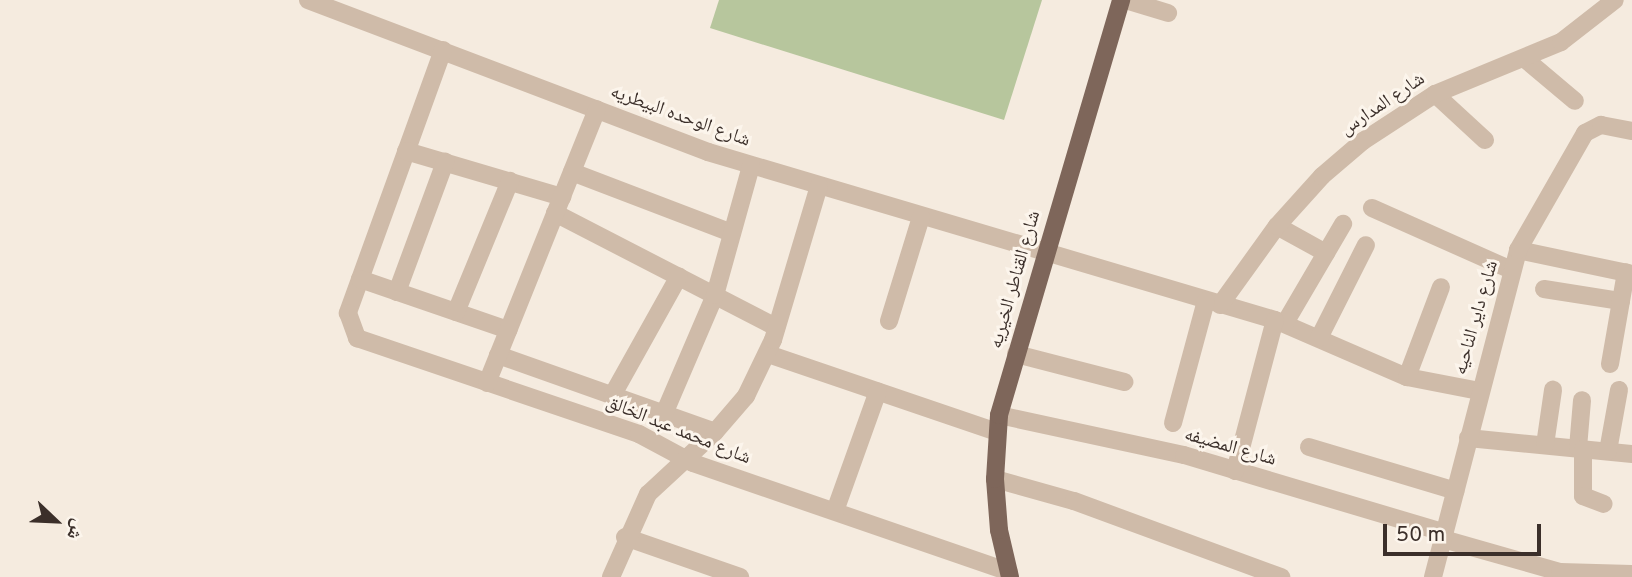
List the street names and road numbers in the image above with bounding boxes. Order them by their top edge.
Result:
street label: شارع المدارس [1336,68,1430,142]
street label: شارع الوحده البيطريه [607,81,753,153]
street label: شارع القناطر الخيريه [985,208,1047,352]
street label: شارع داير الناحيه [1450,258,1504,378]
street label: شارع محمد عبد الخالق [602,392,754,470]
street label: شارع المضيفه [1181,424,1279,472]

